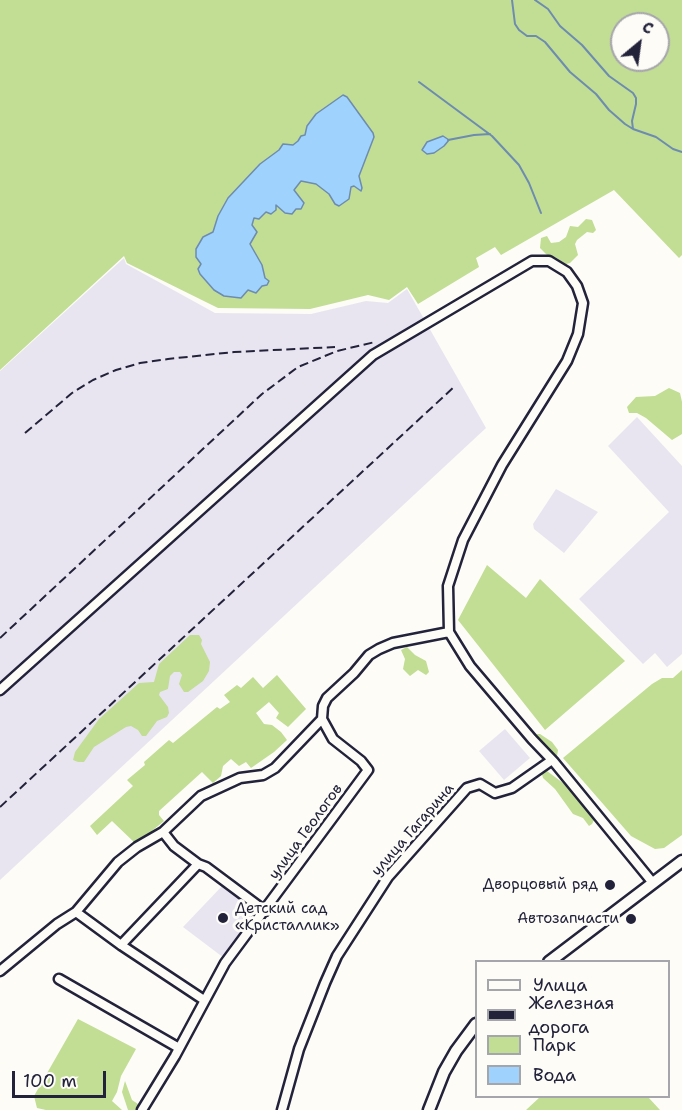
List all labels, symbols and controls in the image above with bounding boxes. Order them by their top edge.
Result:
north arrow [610,12,670,72]
text: С [639,16,657,39]
street label: улица Гагарина [368,780,458,880]
street label: улица Геологов [265,781,347,883]
place label: Дворцовый ряд [483,876,598,894]
marker: Дворцовый ряд [603,878,617,892]
place label: Детский сад «Кристаллик» [235,900,340,935]
place label: Автозапчасти [517,910,619,928]
marker: Детский сад «Кристаллик» [216,911,230,925]
marker: Автозапчасти [624,912,638,926]
legend [475,960,670,1098]
text: Улица [533,973,587,997]
text: Железная дорога [528,991,614,1039]
text: Парк [533,1033,576,1057]
scale bar [15,1059,110,1097]
text: Вода [533,1063,576,1087]
text: 100 m [23,1069,77,1093]

